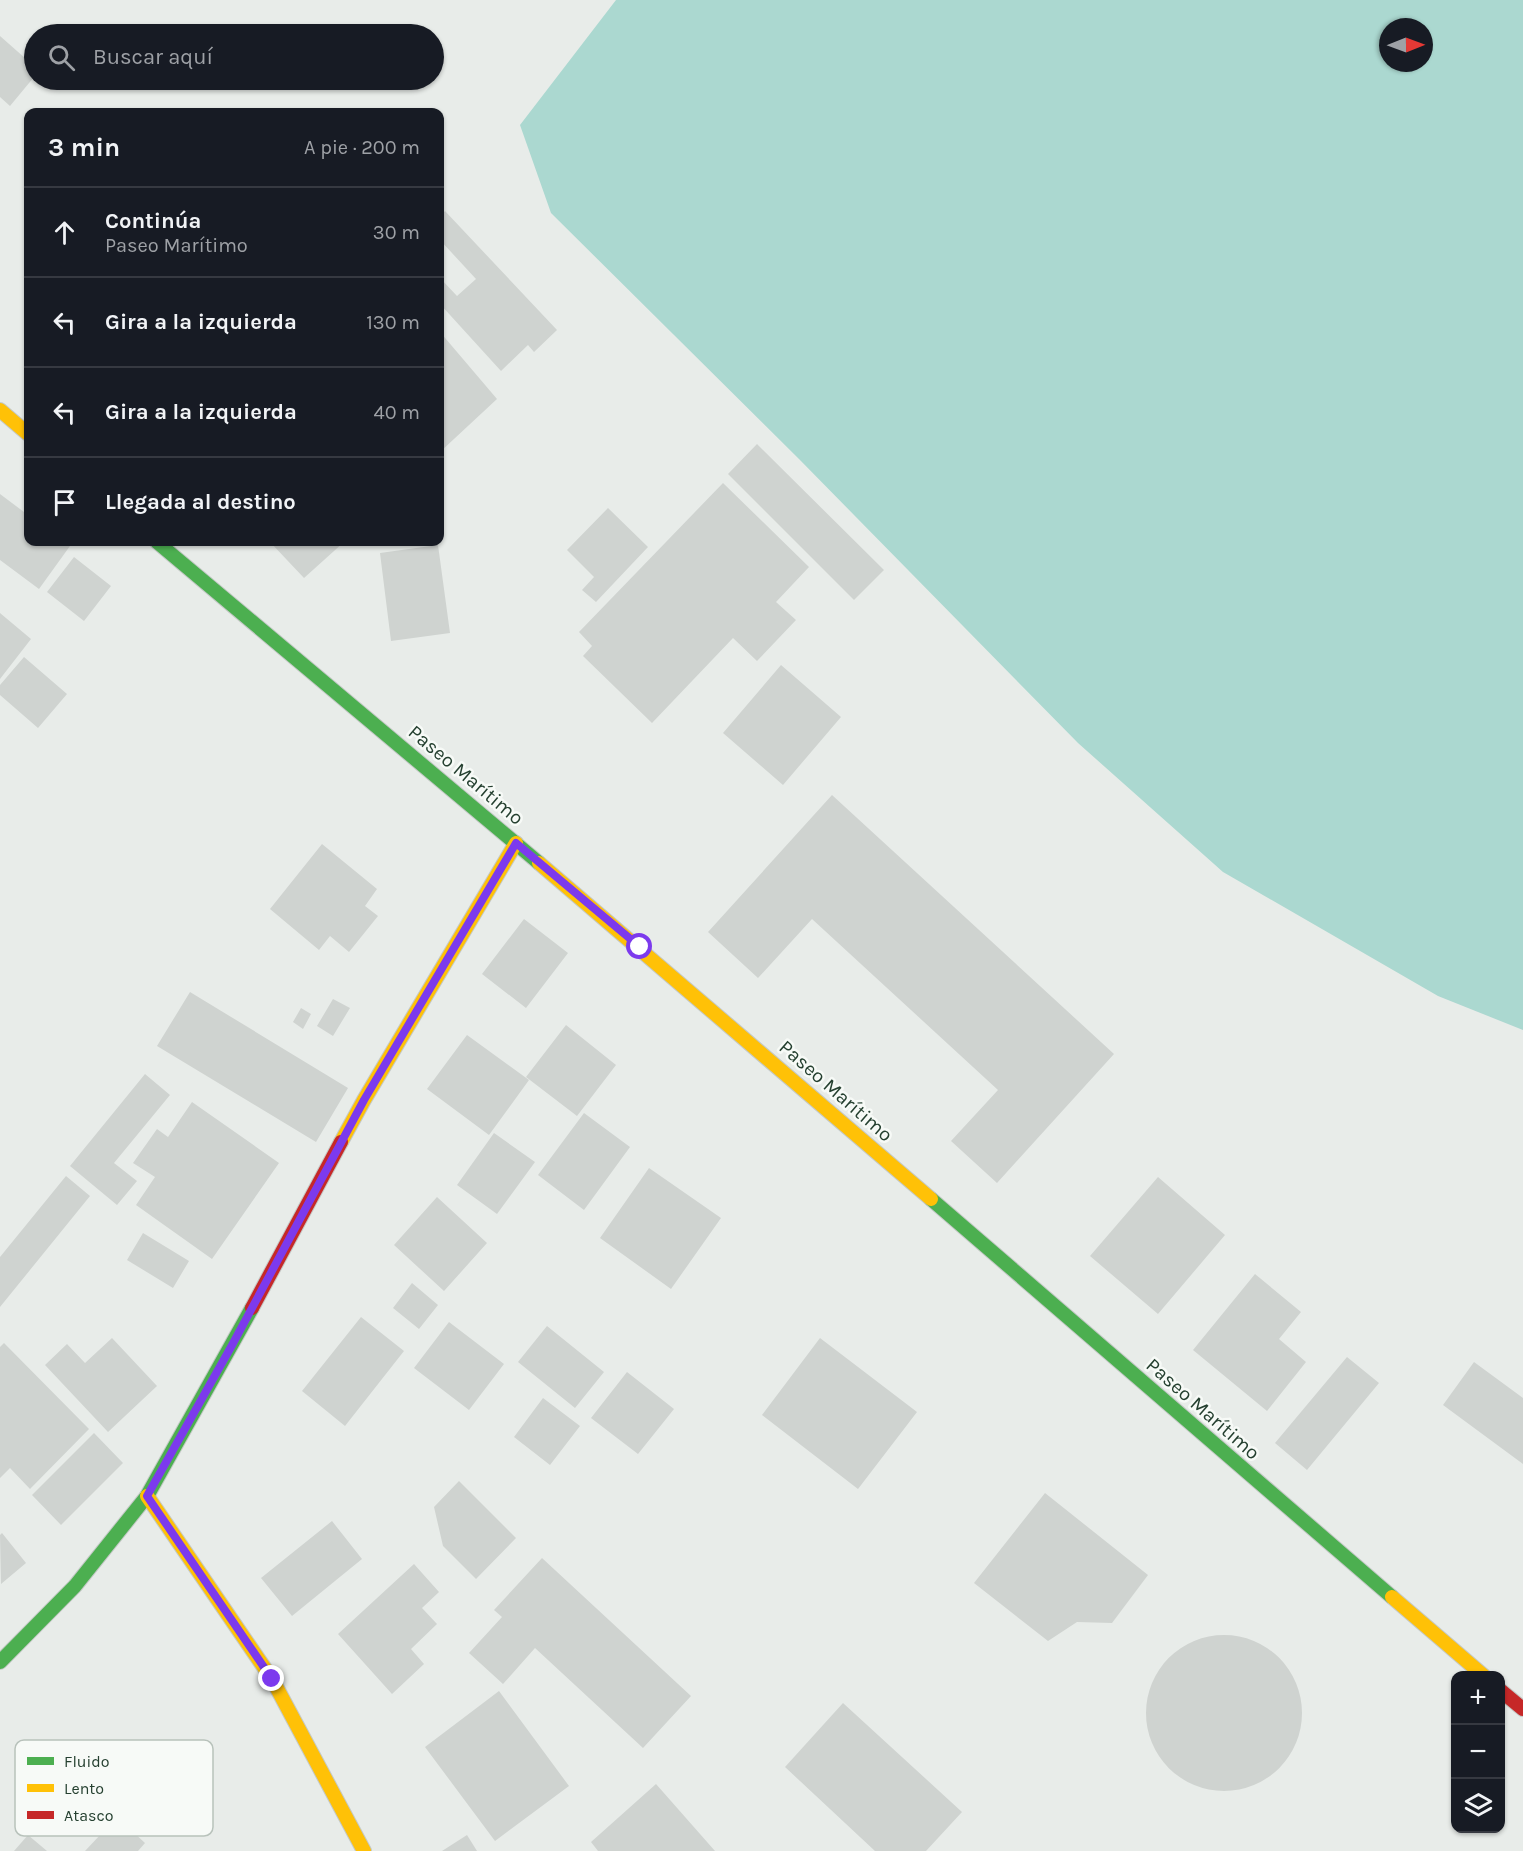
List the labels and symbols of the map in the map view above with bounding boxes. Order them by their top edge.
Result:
north arrow [1379,18,1433,72]
street label: Paseo Marítimo [404,720,528,830]
route start [626,933,652,959]
street label: Paseo Marítimo [775,1035,897,1147]
street label: Paseo Marítimo [1142,1353,1264,1465]
route end [258,1665,284,1691]
legend [15,1740,213,1836]
text: Fluido [64,1752,110,1771]
text: Lento [64,1779,104,1798]
text: Atasco [64,1806,113,1825]

